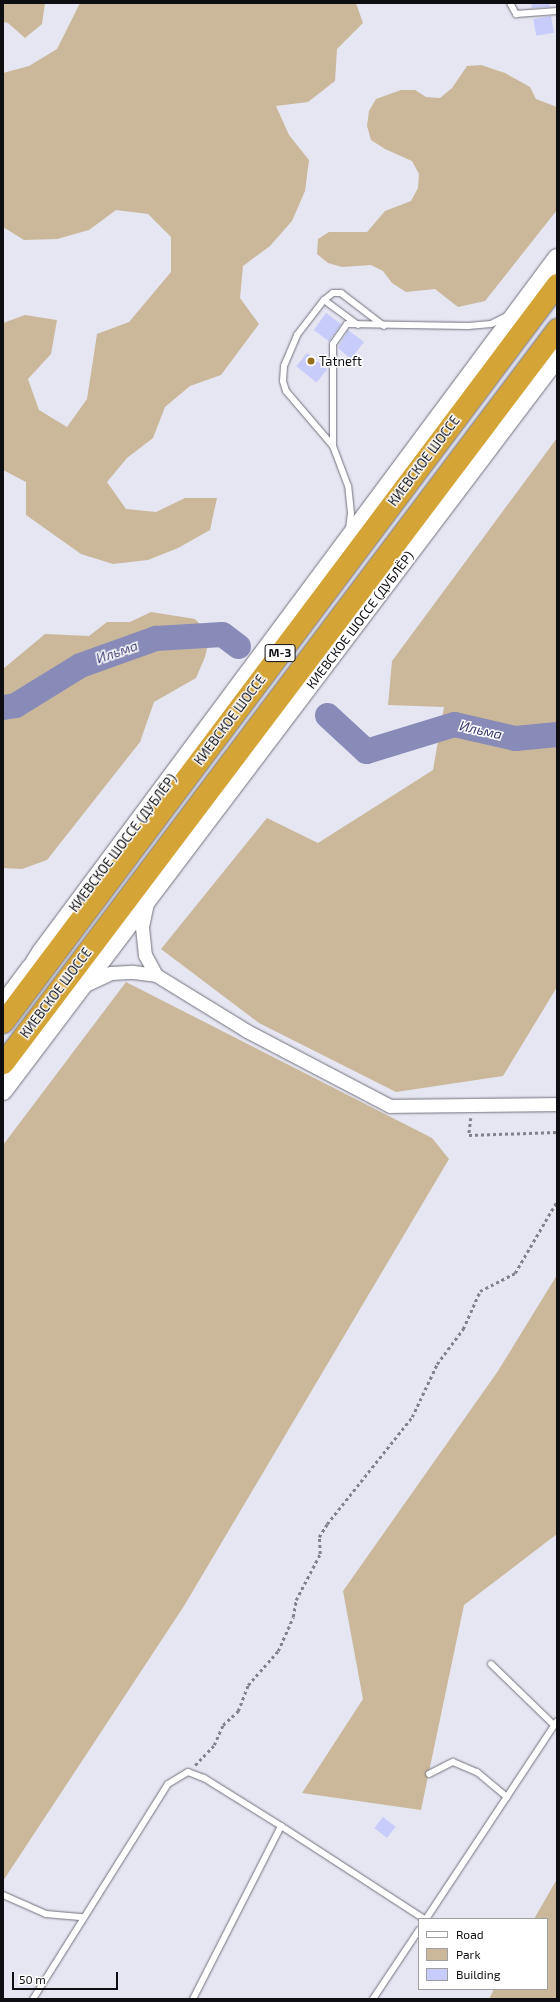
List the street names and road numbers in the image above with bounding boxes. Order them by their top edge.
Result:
street label: КИЕВСКОЕ ШОССЕ [385,413,463,509]
street label: КИЕВСКОЕ ШОССЕ (ДУБЛЁР) [303,548,417,692]
road number: М-3 [264,643,296,663]
street label: КИЕВСКОЕ ШОССЕ [191,672,269,768]
street label: КИЕВСКОЕ ШОССЕ (ДУБЛЁР) [66,771,180,915]
street label: КИЕВСКОЕ ШОССЕ [17,945,95,1041]

